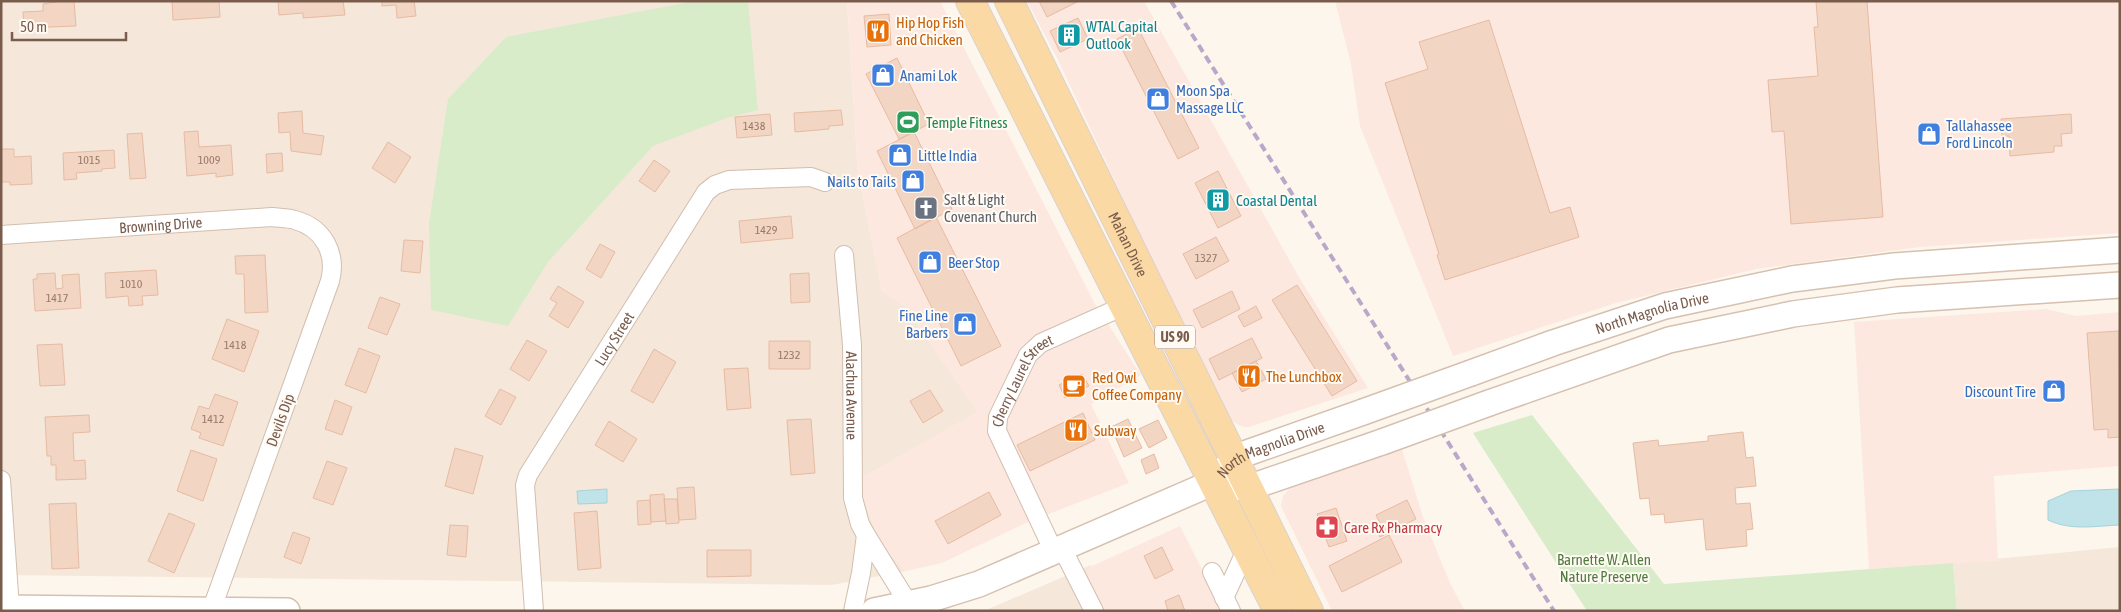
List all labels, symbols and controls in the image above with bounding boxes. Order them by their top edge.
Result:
scale bar [12,10,126,42]
place label: Hip Hop Fish and Chicken [896,14,964,48]
text: 50 m [20,18,47,35]
restaurant icon: Hip Hop Fish and Chicken [865,18,891,44]
place label: WTAL Capital Outlook [1086,18,1158,52]
building icon: WTAL Capital Outlook [1056,22,1082,48]
shop icon: Anami Lok [870,62,896,88]
place label: Anami Lok [900,67,958,84]
place label: Moon Spa Massage LLC [1176,82,1244,116]
shop icon: Moon Spa Massage LLC [1145,86,1171,112]
sports icon: Temple Fitness [895,109,921,135]
place label: Temple Fitness [926,114,1008,131]
place label: Tallahassee Ford Lincoln [1946,117,2013,151]
house number: 1438 [743,119,766,133]
shop icon: Tallahassee Ford Lincoln [1916,121,1942,147]
shop icon: Little India [887,142,913,168]
place label: Little India [918,147,977,164]
house number: 1015 [78,153,100,167]
house number: 1009 [198,153,221,167]
shop icon: Nails to Tails [900,168,926,194]
place label: Nails to Tails [827,173,896,190]
building icon: Coastal Dental [1205,187,1231,213]
place label: Salt & Light Covenant Church [944,191,1037,225]
place label: Coastal Dental [1236,192,1317,209]
church icon: Salt & Light Covenant Church [913,195,939,221]
street label: Mahan Drive [1106,209,1152,279]
street label: Browning Drive [119,213,203,236]
house number: 1429 [755,223,778,237]
shop icon: Beer Stop [917,249,943,275]
house number: 1327 [1195,251,1218,265]
place label: Beer Stop [948,254,1000,271]
house number: 1010 [120,277,143,291]
street label: North Magnolia Drive [1593,288,1710,337]
house number: 1417 [46,291,69,305]
place label: Fine Line Barbers [899,307,948,341]
street label: Lucy Street [591,309,637,368]
shop icon: Fine Line Barbers [952,311,978,337]
road number: US 90 [1155,326,1195,348]
street label: Cherry Laurel Street [989,330,1055,428]
house number: 1418 [224,338,247,352]
house number: 1232 [778,348,800,362]
street label: Alachua Avenue [844,351,861,440]
restaurant icon: The Lunchbox [1236,363,1262,389]
place label: The Lunchbox [1266,368,1342,385]
place label: Red Owl Coffee Company [1092,369,1182,403]
cafe icon: Red Owl Coffee Company [1061,373,1087,399]
shop icon: Discount Tire [2041,378,2067,404]
place label: Discount Tire [1964,383,2036,400]
street label: Devils Dip [263,391,297,449]
house number: 1412 [202,412,224,426]
restaurant icon: Subway [1063,417,1089,443]
street label: North Magnolia Drive [1213,418,1327,481]
place label: Subway [1094,422,1136,439]
pharmacy icon: Care Rx Pharmacy [1314,514,1340,540]
place label: Care Rx Pharmacy [1344,519,1442,536]
park label: Barnette W. Allen Nature Preserve [1557,551,1651,585]

